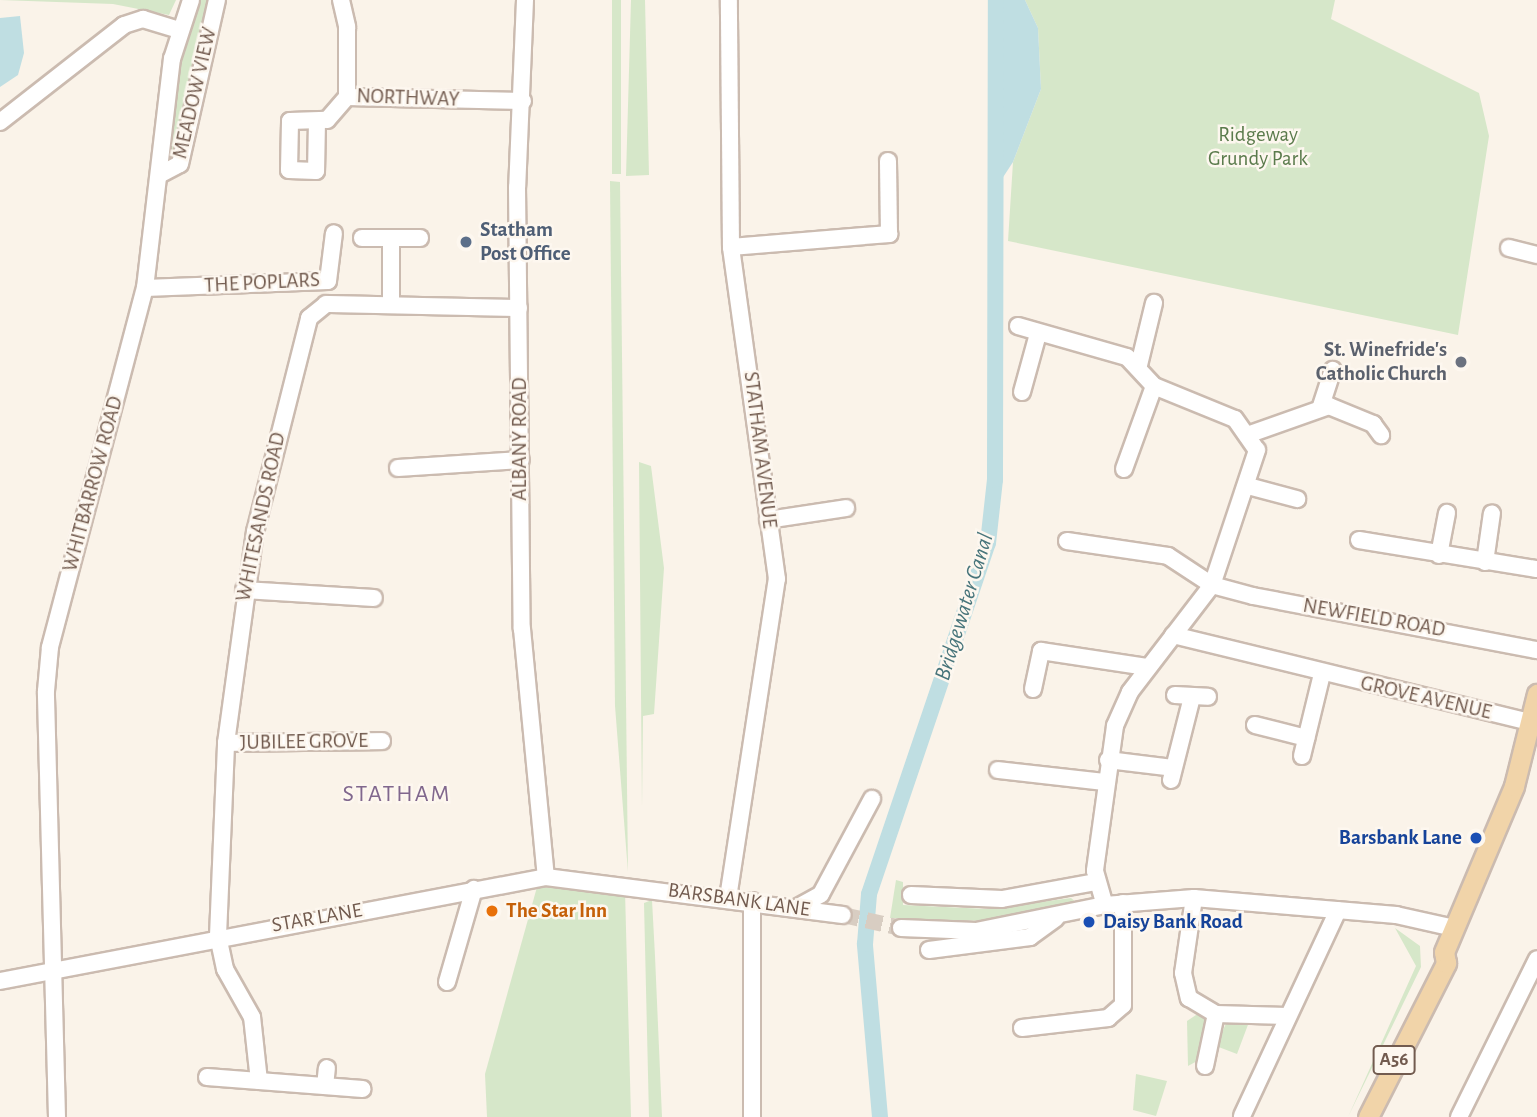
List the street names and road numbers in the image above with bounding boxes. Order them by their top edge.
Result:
street label: MEADOW VIEW [168,25,222,161]
street label: NORTHWAY [356,84,460,112]
street label: THE POPLARS [203,267,321,299]
street label: STATHAM AVENUE [738,370,782,530]
street label: ALBANY ROAD [507,377,533,501]
street label: WHITBARROW ROAD [57,393,129,575]
street label: WHITESANDS ROAD [231,430,291,604]
street label: NEWFIELD ROAD [1301,593,1447,643]
street label: GROVE AVENUE [1358,671,1494,725]
street label: JUBILEE GROVE [240,728,368,756]
street label: BARSBANK LANE [666,878,812,922]
street label: STAR LANE [270,898,364,938]
road number: A56 [1371,1044,1417,1076]

